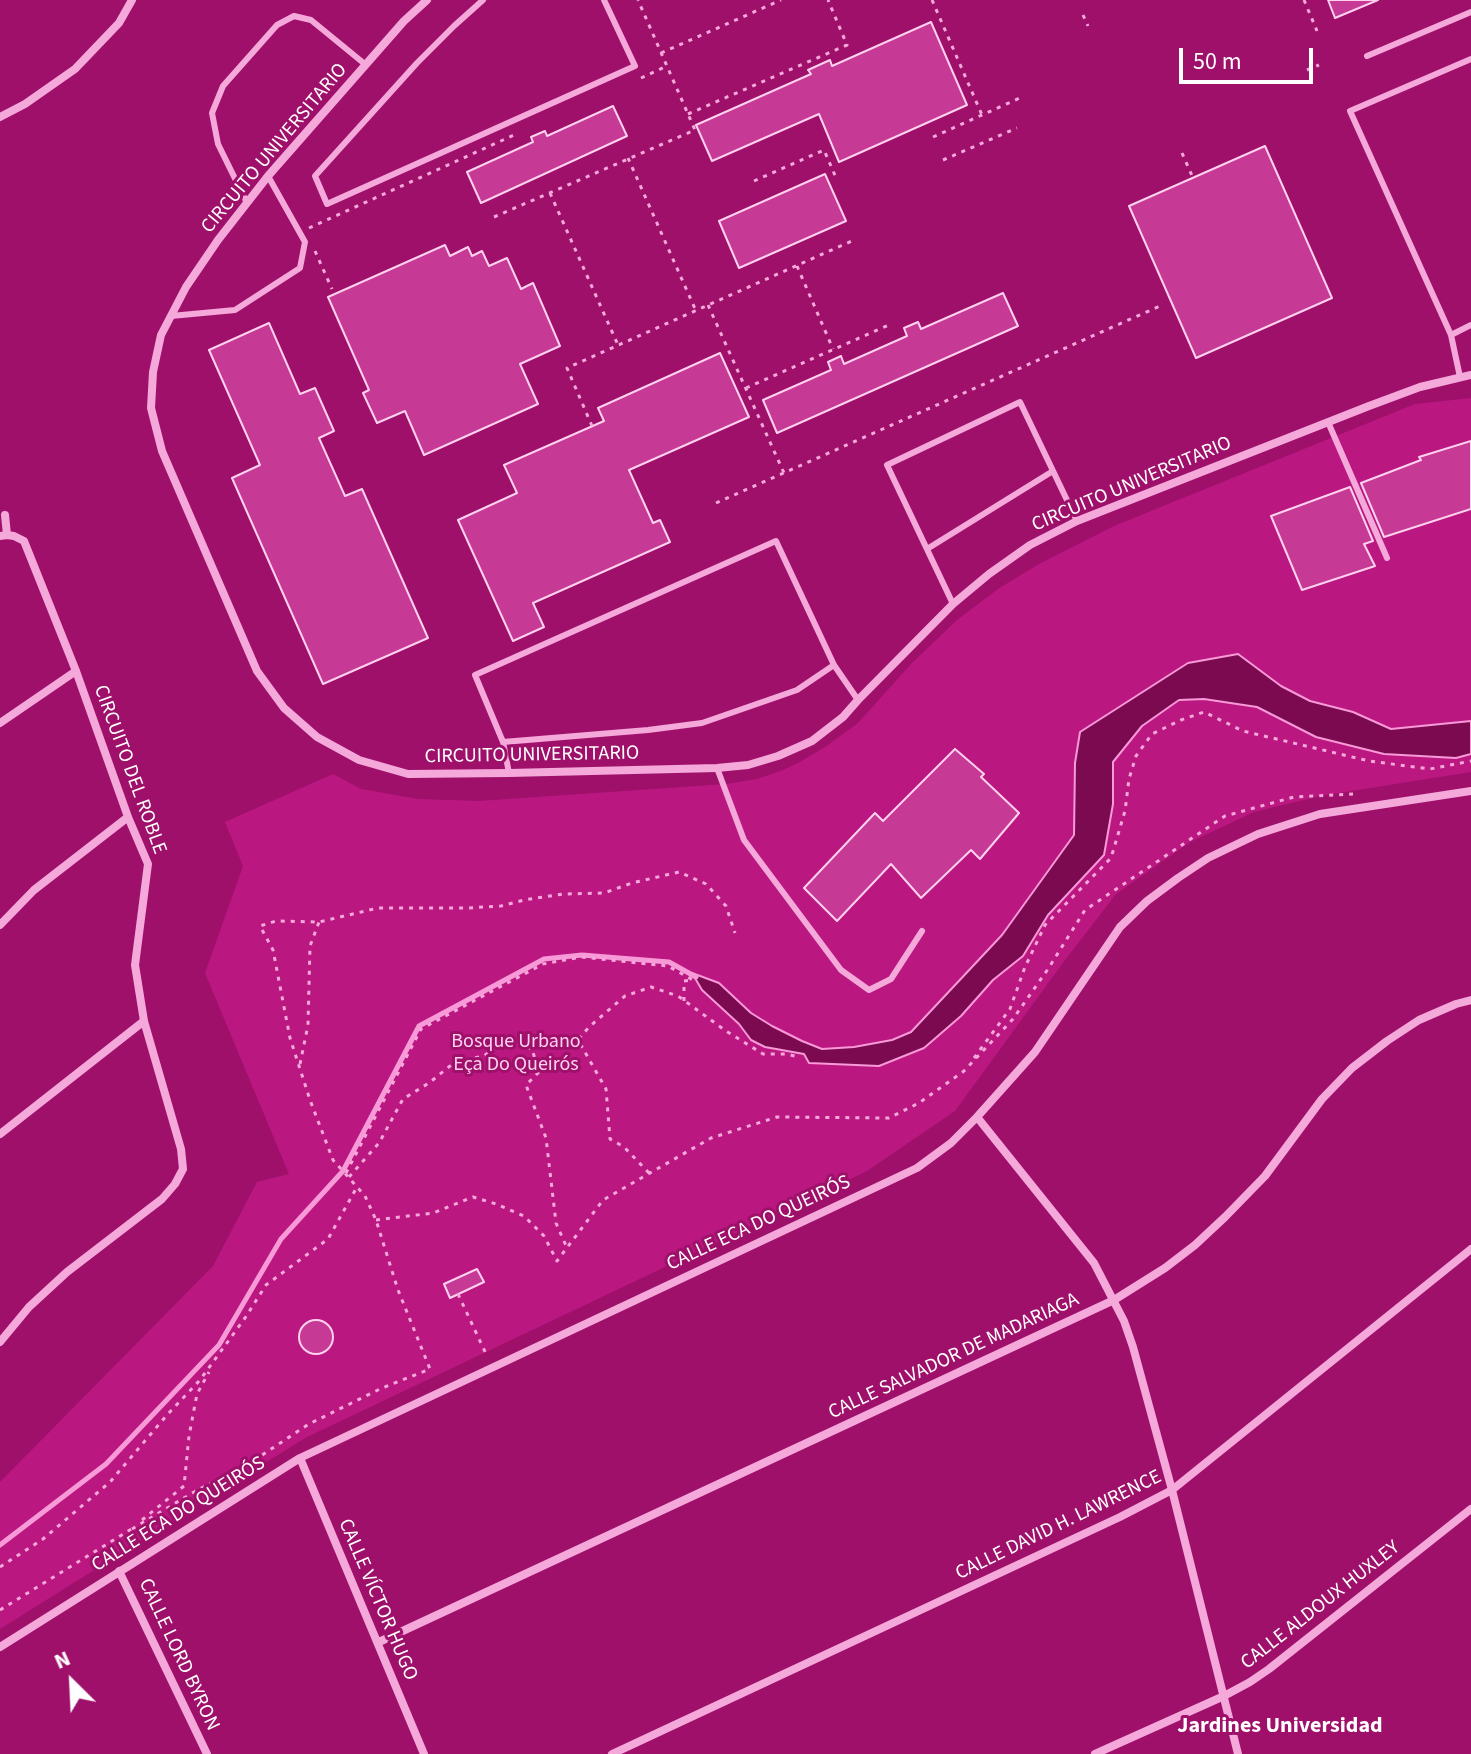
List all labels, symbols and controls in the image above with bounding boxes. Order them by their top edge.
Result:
scale bar [1183,32,1317,82]
text: 50 m [1193,44,1242,79]
street label: CIRCUITO UNIVERSITARIO [197,59,353,239]
street label: CIRCUITO UNIVERSITARIO [1029,432,1235,538]
street label: CIRCUITO DEL ROBLE [87,682,171,858]
street label: CIRCUITO UNIVERSITARIO [425,742,639,770]
park label: Bosque Urbano Eça Do Queirós [451,1031,581,1078]
street label: CALLE ECA DO QUEIRÓS [663,1171,855,1277]
street label: CALLE SALVADOR DE MADARIAGA [825,1288,1083,1426]
street label: CALLE ECA DO QUEIRÓS [88,1452,270,1578]
street label: CALLE DAVID H. LAWRENCE [952,1466,1166,1586]
street label: CALLE VÍCTOR HUGO [332,1516,422,1684]
street label: CALLE ALDOUX HUXLEY [1237,1536,1405,1676]
street label: CALLE LORD BYRON [132,1575,224,1735]
north arrow [32,1642,112,1722]
text: N [49,1642,75,1678]
district label: Jardines Universidad [1177,1714,1383,1740]

